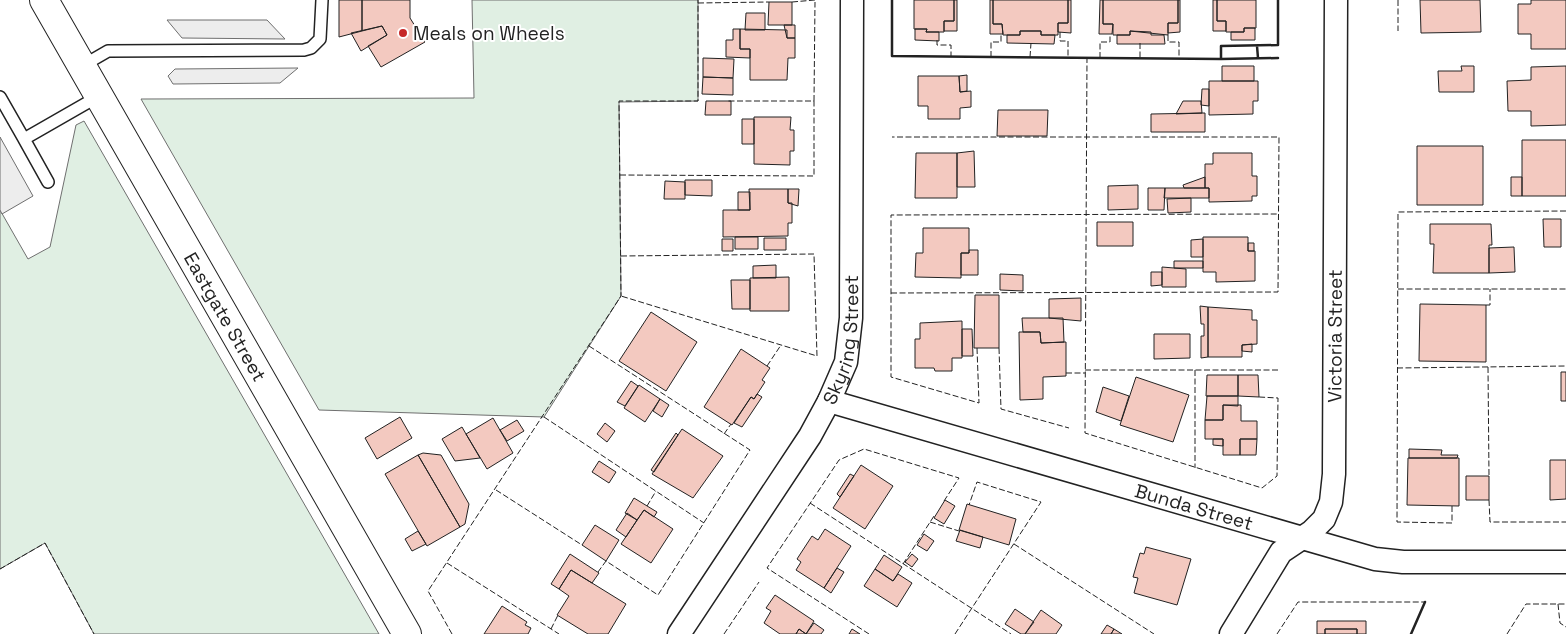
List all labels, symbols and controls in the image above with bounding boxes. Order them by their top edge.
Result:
place label: Meals on Wheels [413,21,565,46]
marker: Meals on Wheels [397,27,409,39]
street label: Eastgate Street [178,248,272,386]
street label: Victoria Street [1322,269,1348,403]
street label: Skyring Street [817,275,864,408]
street label: Bunda Street [1132,478,1256,536]

